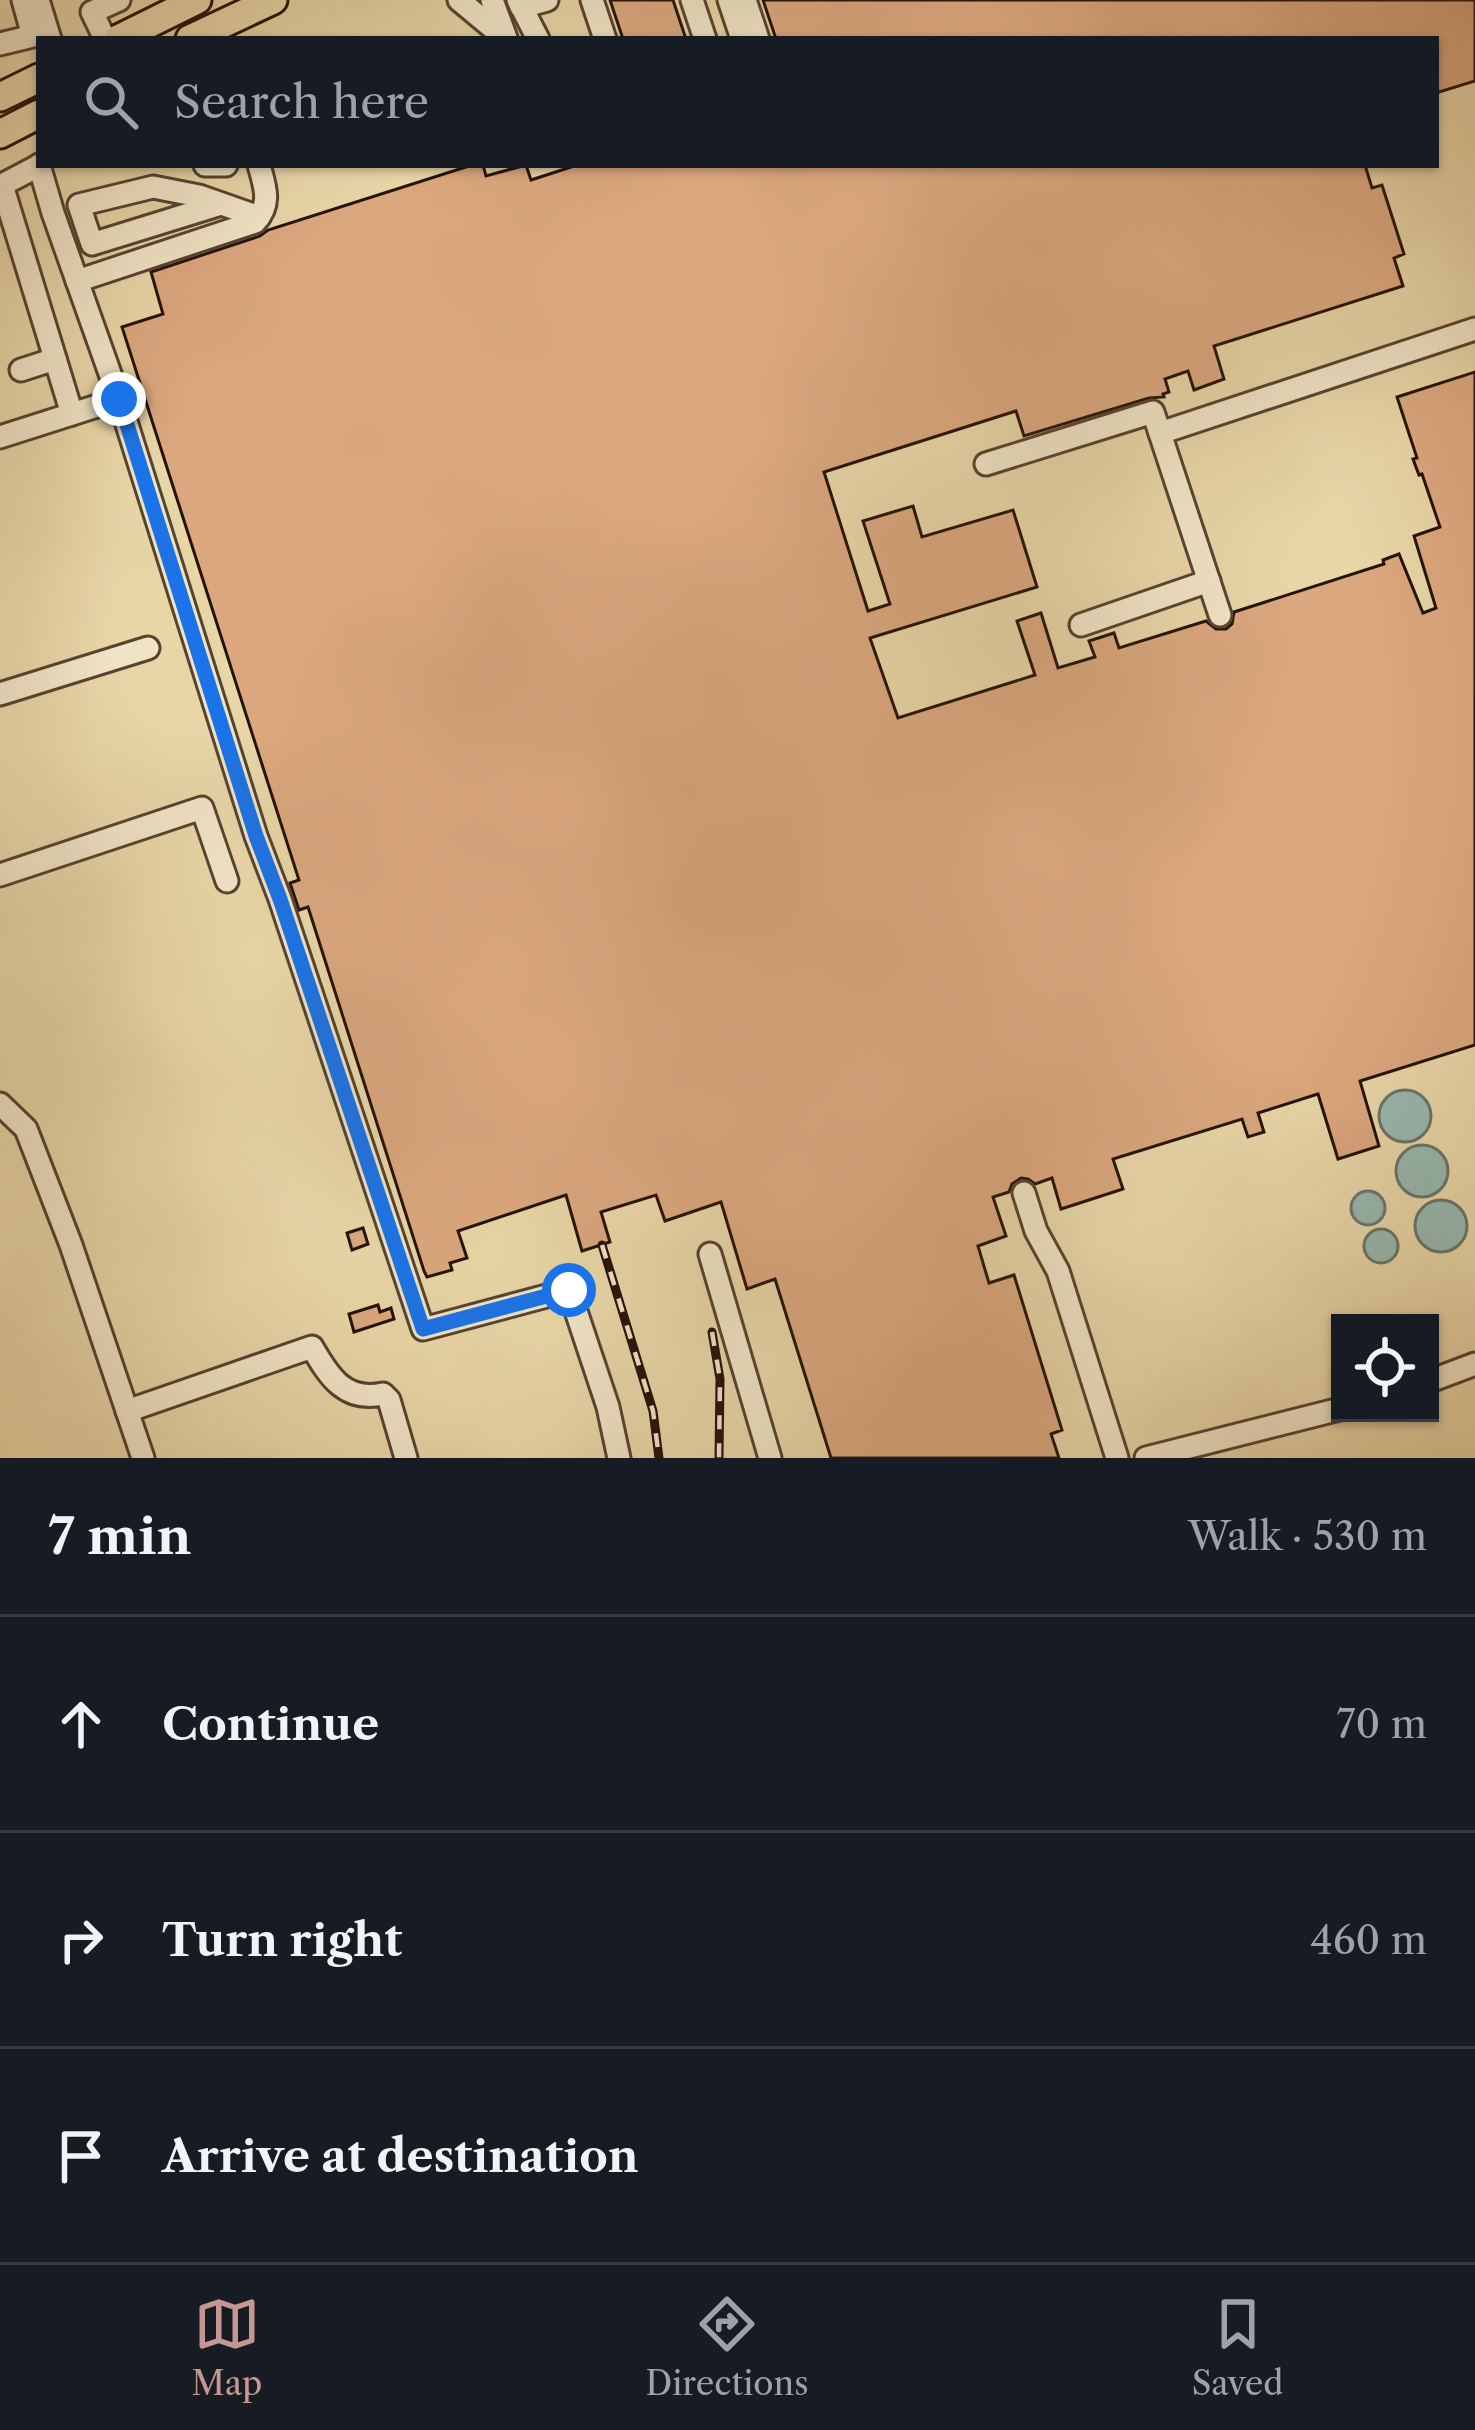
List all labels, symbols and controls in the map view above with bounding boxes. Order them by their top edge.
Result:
search box [36,36,1439,168]
icon: search [78,69,144,135]
text: Search here [174,74,429,130]
route end [92,372,146,426]
route start [542,1263,596,1317]
map controls [1331,1314,1439,1422]
button: locate [1331,1314,1439,1422]
text: 7 min [48,1505,191,1567]
text: Walk · 530 m [1188,1512,1427,1560]
icon: ahead [48,1691,114,1757]
text: Continue [162,1696,379,1752]
text: 70 m [1336,1700,1427,1748]
icon: right [48,1907,114,1973]
text: Turn right [162,1912,402,1968]
text: 460 m [1310,1916,1427,1964]
icon: arrive [48,2123,114,2189]
text: Arrive at destination [162,2128,639,2184]
tab: Map [192,2291,262,2404]
tab: Directions [646,2291,809,2404]
tab: Saved [1192,2291,1283,2404]

